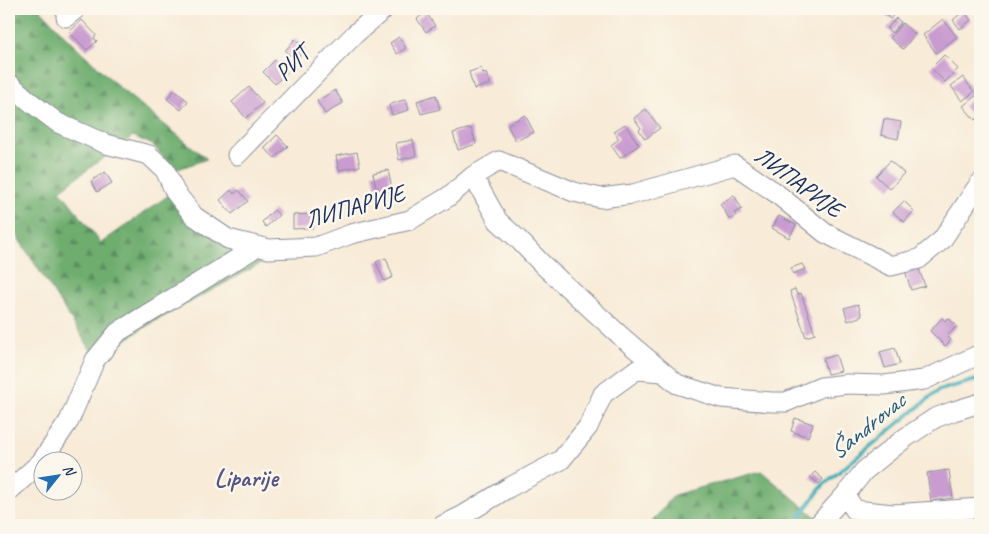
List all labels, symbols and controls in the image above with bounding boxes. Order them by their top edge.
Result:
street label: РИТ [268,35,320,87]
street label: ЛИПАРИЈЕ [749,140,851,226]
street label: ЛИПАРИЈЕ [302,177,411,235]
water label: Šandrovac [822,383,914,467]
north arrow [32,452,82,502]
text: N [59,462,80,480]
district label: Liparije [214,462,280,494]

